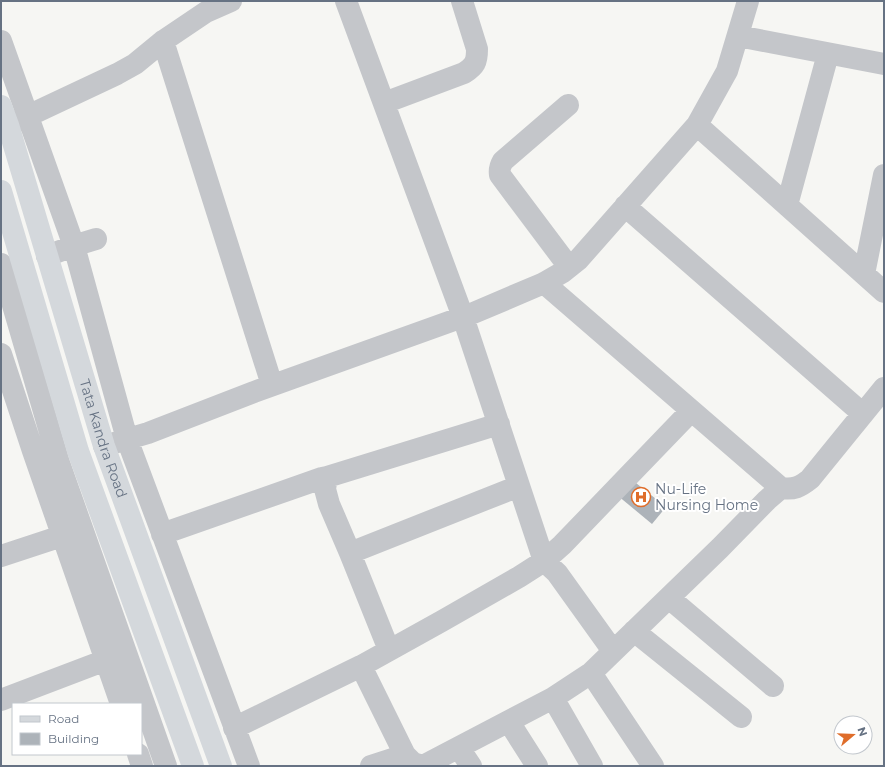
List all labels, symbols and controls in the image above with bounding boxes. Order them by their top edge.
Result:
street label: Tata Kandra Road [76,377,131,500]
place label: Nu-Life Nursing Home [655,480,758,514]
hospital icon: Nu-Life Nursing Home [630,486,652,508]
legend [12,703,142,755]
text: Road [48,711,79,726]
north arrow [833,715,873,755]
text: N [854,725,871,738]
text: Building [48,731,99,746]

